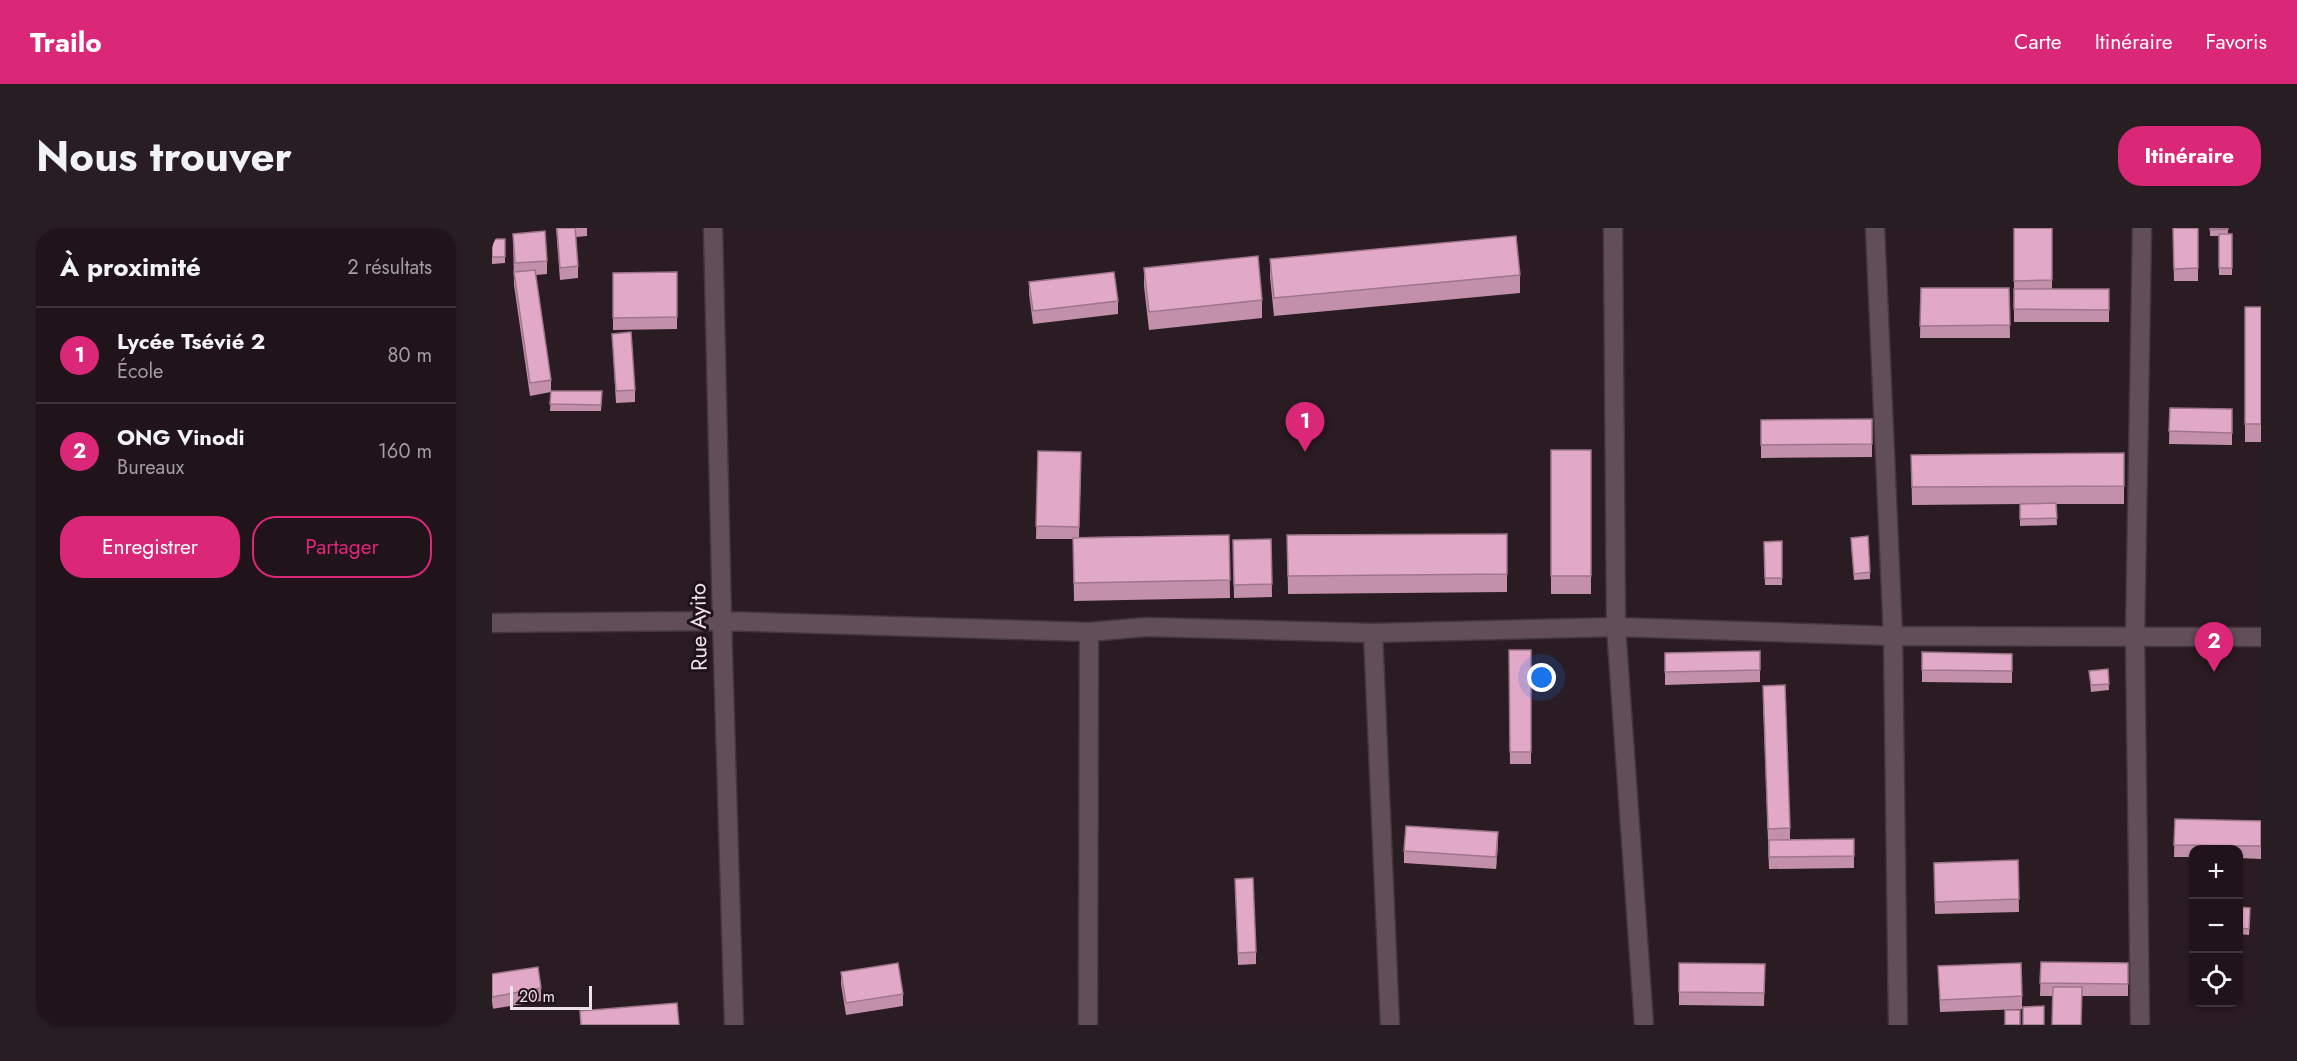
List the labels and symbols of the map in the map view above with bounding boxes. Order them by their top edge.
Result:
pin: 1 [1286,402,1324,452]
street label: Rue Ayito [681,583,715,671]
pin: 2 [2194,622,2234,672]
your location [1527,663,1556,692]
scale bar [510,983,592,1010]

